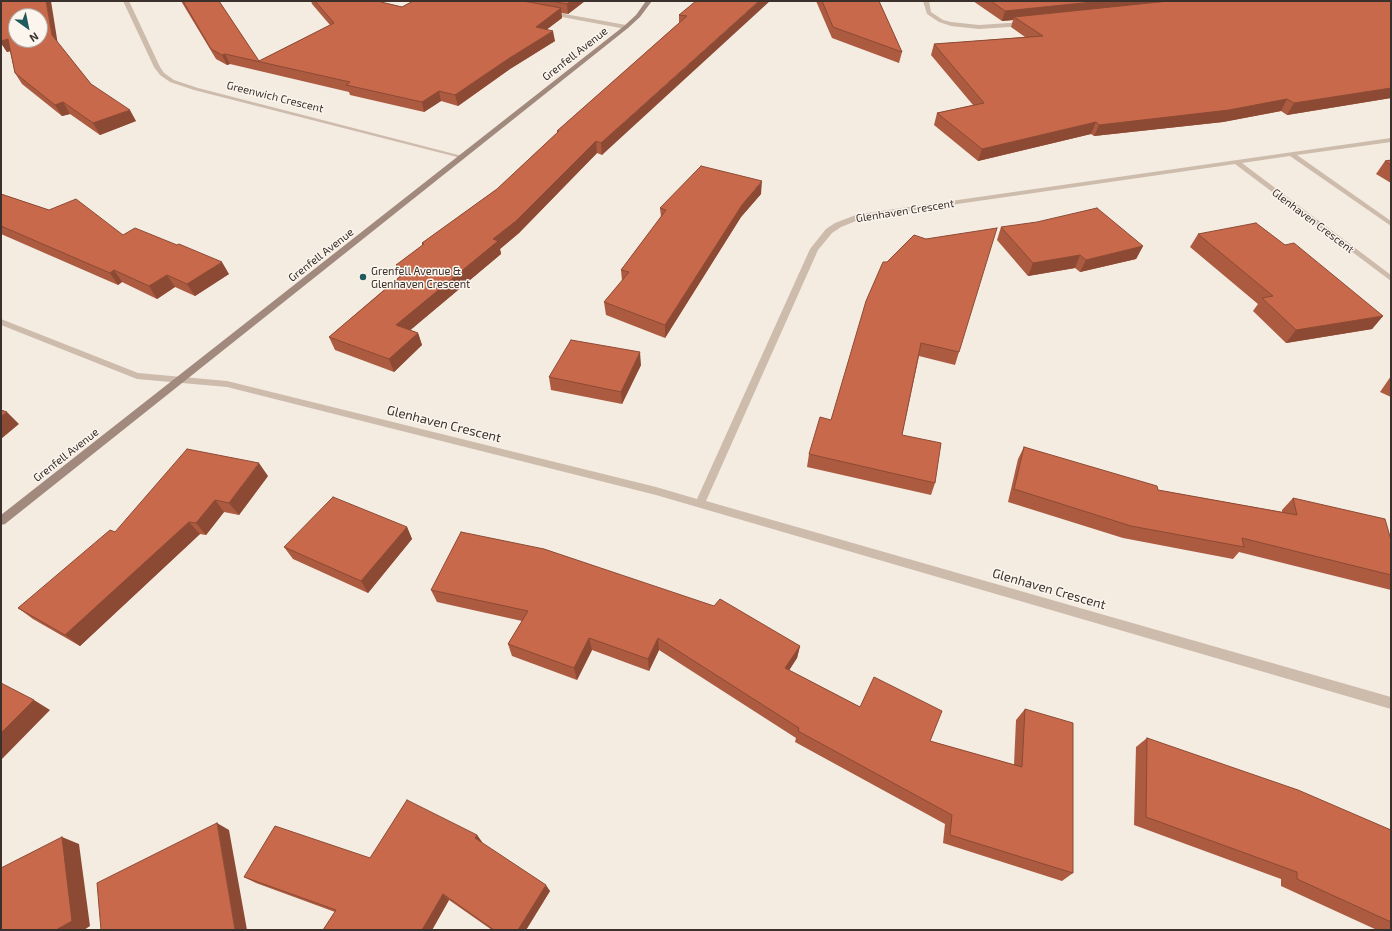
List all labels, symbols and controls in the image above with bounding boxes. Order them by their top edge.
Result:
north arrow [8,8,48,48]
street label: Grenfell Avenue [540,24,610,84]
text: N [27,30,41,45]
street label: Greenwich Crescent [225,79,325,115]
street label: Glenhaven Crescent [1269,186,1357,256]
street label: Glenhaven Crescent [855,197,955,225]
street label: Grenfell Avenue [286,225,356,285]
place label: Grenfell Avenue & Glenhaven Crescent [371,264,470,290]
marker: Grenfell Avenue & Glenhaven Crescent [358,272,368,282]
street label: Glenhaven Crescent [385,402,503,446]
street label: Grenfell Avenue [31,425,101,485]
street label: Glenhaven Crescent [990,565,1108,613]

